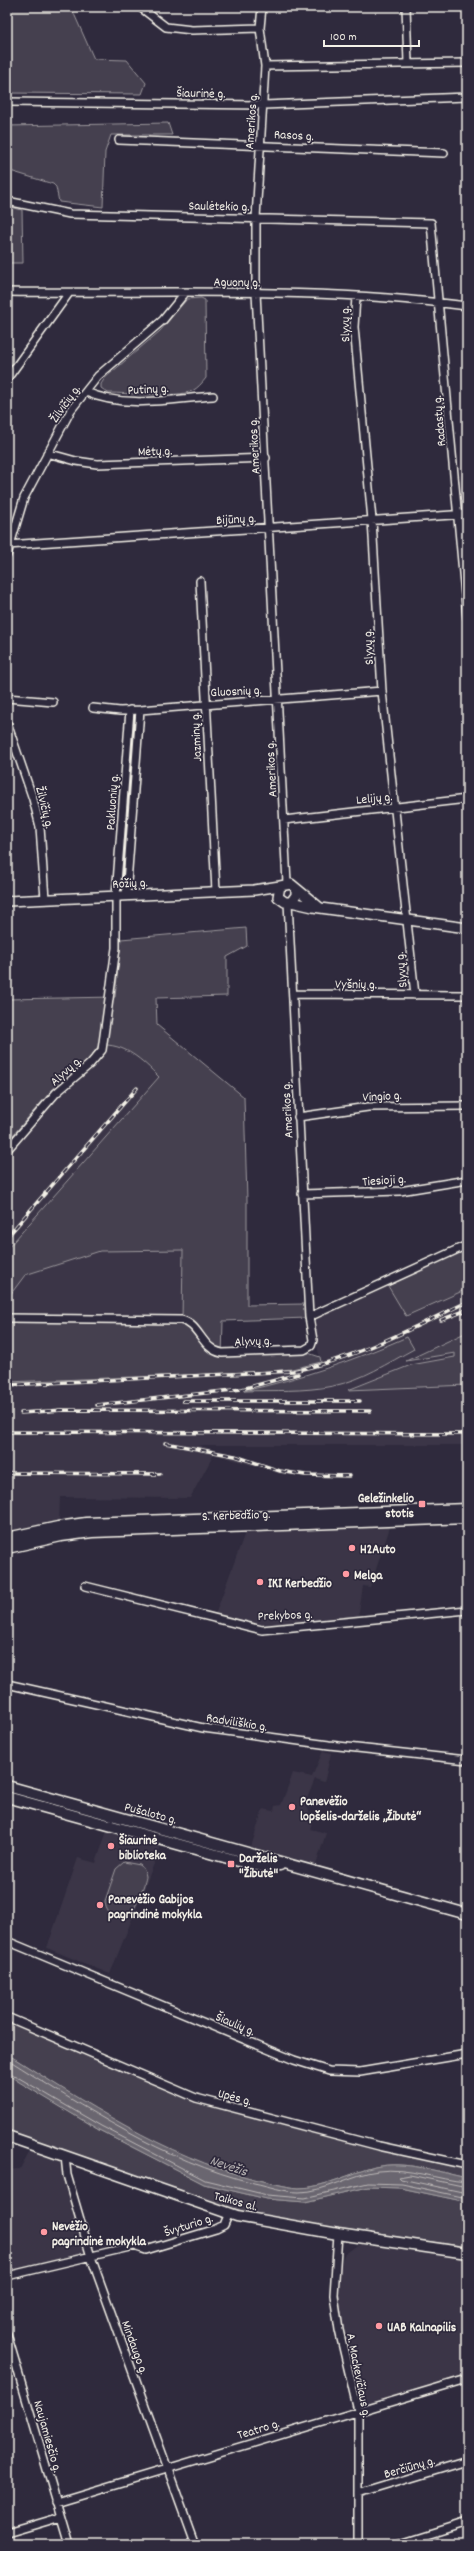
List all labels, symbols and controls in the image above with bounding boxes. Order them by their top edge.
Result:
scale bar [324,22,419,48]
text: 100 m [330,29,357,46]
street label: Šiaurinė g. [176,85,226,104]
street label: Amerikos g. [241,92,264,150]
street label: Rasos g. [273,126,314,147]
street label: Saulėtekio g. [188,197,250,218]
street label: Aguonų g. [213,274,260,293]
street label: Slyvų g. [337,306,356,342]
street label: Putinų g. [127,380,169,401]
street label: Žilvičių g. [46,381,86,428]
street label: Radastų g. [429,394,452,447]
street label: Amerikos g. [245,417,266,475]
street label: Mėtų g. [138,442,173,463]
street label: Bijūnų g. [216,510,257,531]
street label: Slyvų g. [359,628,380,665]
street label: Gluosnių g. [210,682,262,703]
street label: Jazminų g. [187,712,208,762]
street label: Amerikos g. [262,740,283,798]
street label: Pakluonių g. [102,773,125,831]
street label: Žilvičių g. [29,784,58,831]
street label: Lelijų g. [355,788,393,811]
street label: Rožių g. [112,874,148,895]
street label: Slyvų g. [391,951,414,989]
street label: Vyšnių g. [335,976,377,995]
street label: Alyvų g. [46,1052,87,1091]
street label: Amerikos g. [278,1081,299,1139]
street label: Vingio g. [362,1087,402,1108]
street label: Tiesioji g. [362,1170,407,1192]
street label: Alyvų g. [234,1332,272,1353]
place label: Geležinkelio stotis [358,1490,415,1524]
marker: Geležinkelio stotis [417,1499,427,1509]
street label: S. Kerbedžio g. [202,1506,271,1527]
place label: H2Auto [360,1541,396,1560]
marker: H2Auto [347,1543,357,1553]
place label: Melga [354,1567,383,1586]
marker: Melga [341,1569,351,1579]
place label: IKI Kerbedžio [268,1575,332,1594]
marker: IKI Kerbedžio [255,1577,265,1587]
street label: Prekybos g. [257,1606,313,1627]
street label: Radviliškio g. [205,1709,269,1738]
place label: Panevėžio lopšelis-darželis „Žibutė“ [300,1793,421,1827]
street label: Pušaloto g. [122,1798,179,1831]
marker: Panevėžio lopšelis-darželis „Žibutė“ [287,1802,297,1812]
place label: Šiaurinė biblioteka [119,1832,167,1866]
marker: Šiaurinė biblioteka [106,1841,116,1851]
place label: Darželis "Žibutė" [239,1850,278,1884]
marker: Darželis "Žibutė" [226,1859,236,1869]
place label: Panevėžio Gabijos pagrindinė mokykla [108,1891,203,1925]
marker: Panevėžio Gabijos pagrindinė mokykla [95,1900,105,1910]
street label: Šiaulių g. [212,2008,258,2042]
street label: Upės g. [215,2085,253,2112]
water label: Nevėžis [207,2151,251,2183]
street label: Taikos al. [211,2187,259,2217]
street label: Švyturio g. [162,2210,216,2243]
place label: Nevėžio pagrindinė mokykla [52,2218,147,2252]
marker: Nevėžio pagrindinė mokykla [39,2227,49,2237]
street label: Mindaugo g. [115,2318,152,2377]
place label: UAB Kalnapilis [387,2319,457,2338]
marker: UAB Kalnapilis [374,2321,384,2331]
street label: A. Mackevičiaus g. [340,2332,375,2419]
street label: Naujamiesčio g. [27,2398,66,2475]
street label: Teatro g. [235,2415,282,2446]
street label: Berčiūnų g. [382,2452,437,2485]

